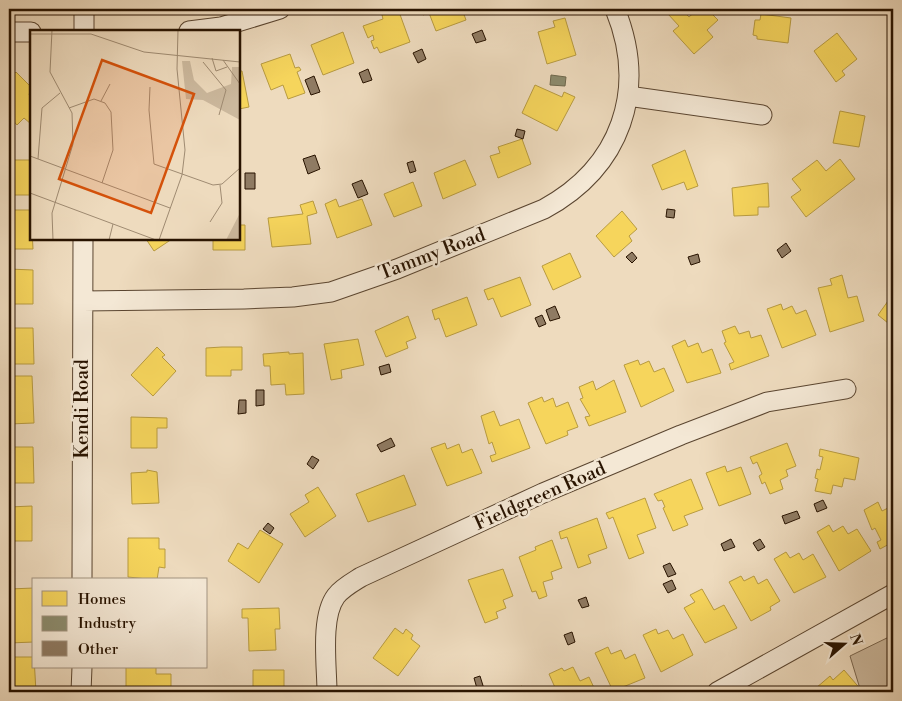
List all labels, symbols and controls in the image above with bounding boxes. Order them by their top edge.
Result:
inset map [30,30,240,240]
street label: Tammy Road [375,223,489,285]
street label: Kendi Road [70,359,94,459]
street label: Fieldgreen Road [471,456,610,536]
legend [32,578,208,668]
text: Homes [78,590,126,609]
text: Industry [78,614,137,633]
north arrow [820,618,870,668]
text: N [845,632,866,648]
text: Other [78,640,119,659]

